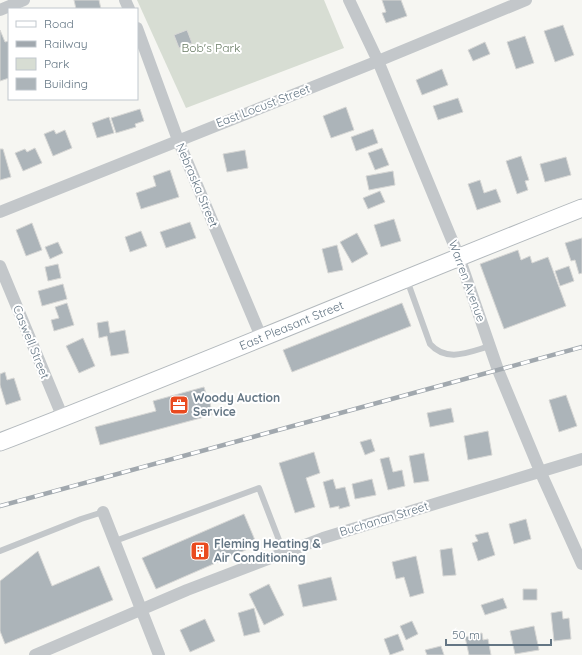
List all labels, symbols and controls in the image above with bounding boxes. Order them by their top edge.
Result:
legend [8,8,138,100]
text: Road [44,16,74,31]
text: Railway [44,36,88,51]
park label: Bob's Park [182,40,240,55]
text: Park [44,56,69,71]
text: Building [44,76,88,91]
street label: East Locust Street [214,81,312,130]
street label: Nebraska Street [173,141,222,229]
street label: Warren Avenue [446,238,489,324]
street label: East Pleasant Street [237,297,346,353]
street label: Caswell Street [10,303,53,381]
place label: Woody Auction Service [193,390,280,419]
office icon: Woody Auction Service [168,394,190,416]
street label: Buchanan Street [338,498,430,539]
place label: Fleming Heating & Air Conditioning [214,536,321,565]
building icon: Fleming Heating & Air Conditioning [189,540,211,562]
scale bar [446,621,551,647]
text: 50 m [452,627,480,642]

